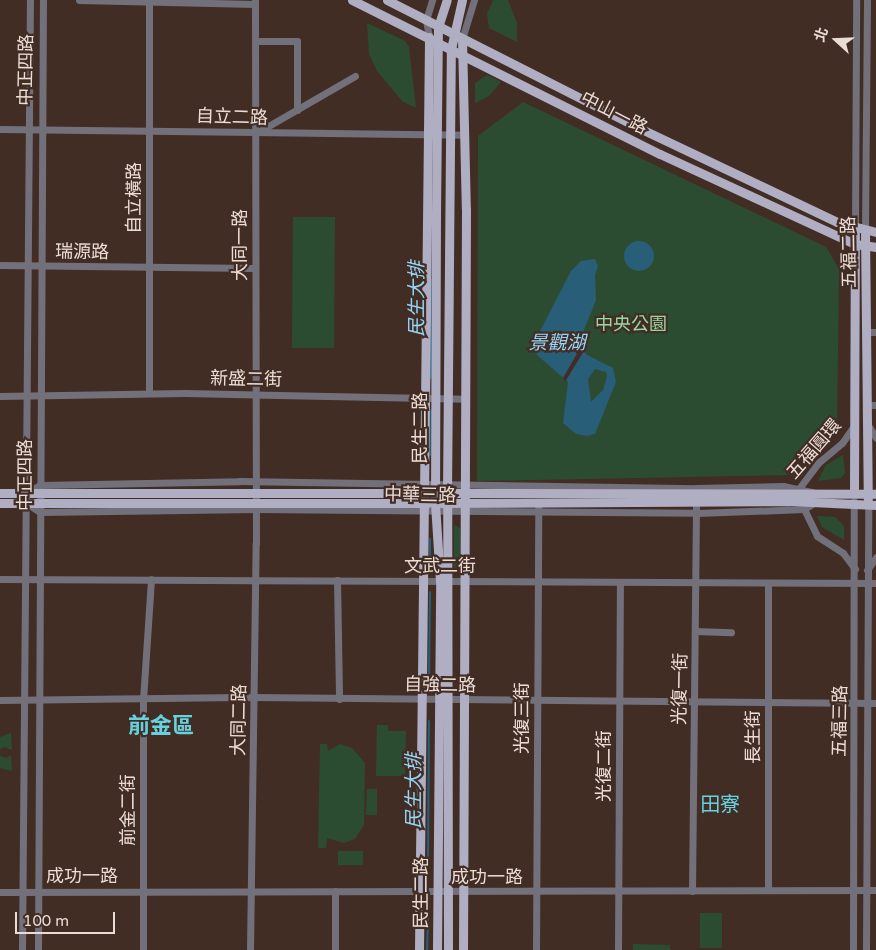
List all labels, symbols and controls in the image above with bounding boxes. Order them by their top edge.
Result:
north arrow [811,15,861,65]
text: 北 [811,25,832,44]
street label: 中正四路 [15,34,37,106]
street label: 中山一路 [577,87,651,139]
street label: 自立二路 [196,105,268,129]
street label: 自立橫路 [123,162,145,234]
street label: 大同一路 [229,209,251,281]
street label: 五福二路 [838,216,860,288]
street label: 瑞源路 [55,241,109,263]
water label: 民生大排 [407,261,429,337]
park label: 中央公園 [595,313,667,335]
water label: 景觀湖 [529,333,585,355]
street label: 新盛二街 [210,368,282,390]
street label: 民生二路 [409,392,431,464]
street label: 五福圓環 [782,415,846,483]
street label: 中正四路 [14,439,36,511]
street label: 中華三路 [384,484,456,506]
street label: 文武二街 [404,555,476,577]
street label: 光復一街 [669,653,691,725]
street label: 自強二路 [404,674,476,696]
street label: 光復三街 [511,682,533,754]
street label: 大同二路 [228,684,250,756]
street label: 五福三路 [829,685,851,757]
street label: 長生街 [742,710,764,764]
district label: 前金區 [128,714,194,740]
street label: 光復二街 [593,730,615,802]
water label: 民生大排 [404,753,426,829]
street label: 前金二街 [117,774,139,846]
district label: 田寮 [700,793,740,817]
street label: 民生二路 [410,857,432,929]
street label: 成功一路 [46,865,118,887]
street label: 成功一路 [451,866,523,888]
scale bar [18,902,118,934]
text: 100 m [23,912,69,930]

